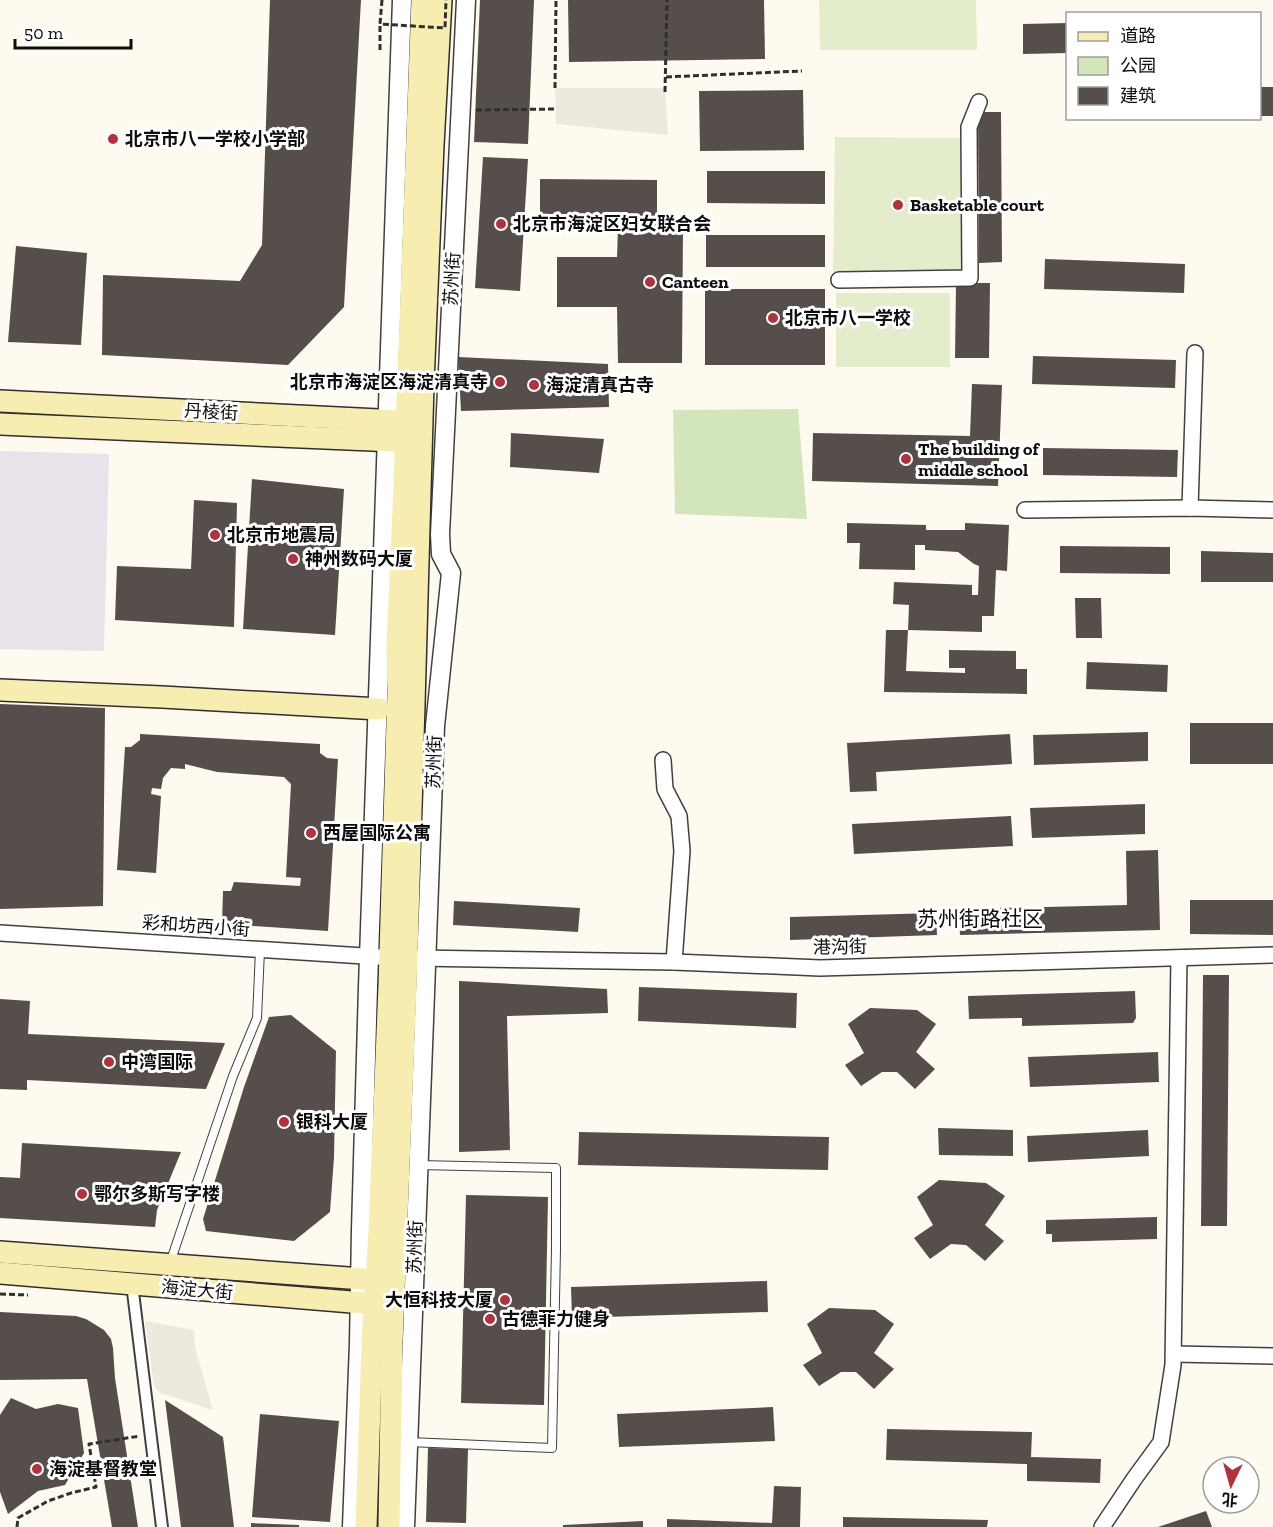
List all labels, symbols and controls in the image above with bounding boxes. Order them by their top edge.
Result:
scale bar [15,12,130,50]
legend [1066,12,1261,120]
text: 50 m [24,22,64,44]
text: 道路 [1120,25,1156,47]
text: 公园 [1120,55,1156,77]
text: 建筑 [1120,85,1156,107]
place label: 北京市八一学校小学部 [125,128,305,150]
marker: 北京市八一学校小学部 [106,132,120,146]
place label: Basketable court [910,194,1045,216]
marker: Basketable court [891,198,905,212]
place label: 北京市海淀区妇女联合会 [513,213,711,235]
marker: 北京市海淀区妇女联合会 [494,217,508,231]
street label: 苏州街 [440,251,464,307]
place label: Canteen [662,271,729,293]
marker: Canteen [643,275,657,289]
place label: 北京市八一学校 [785,307,911,329]
marker: 北京市八一学校 [766,311,780,325]
place label: 北京市海淀区海淀清真寺 [290,371,488,393]
place label: 海淀清真古寺 [546,374,654,396]
marker: 北京市海淀区海淀清真寺 [493,375,507,389]
marker: 海淀清真古寺 [527,378,541,392]
street label: 丹棱街 [183,400,239,424]
place label: The building of middle school [918,438,1041,481]
marker: The building of middle school [899,452,913,466]
place label: 北京市地震局 [227,524,335,546]
marker: 北京市地震局 [208,528,222,542]
place label: 神州数码大厦 [305,548,413,570]
marker: 神州数码大厦 [286,552,300,566]
street label: 苏州街 [422,735,446,789]
place label: 西屋国际公寓 [323,822,431,844]
marker: 西屋国际公寓 [304,826,318,840]
district label: 苏州街路社区 [917,906,1043,931]
street label: 彩和坊西小街 [141,911,251,941]
street label: 港沟街 [813,936,867,958]
place label: 中湾国际 [121,1051,193,1073]
marker: 中湾国际 [102,1055,116,1069]
place label: 银科大厦 [296,1111,368,1133]
marker: 银科大厦 [277,1115,291,1129]
place label: 鄂尔多斯写字楼 [94,1183,220,1205]
marker: 鄂尔多斯写字楼 [75,1187,89,1201]
street label: 苏州街 [403,1220,427,1274]
street label: 海淀大街 [160,1276,234,1304]
place label: 大恒科技大厦 [385,1289,493,1311]
marker: 大恒科技大厦 [498,1293,512,1307]
place label: 古德菲力健身 [502,1308,610,1330]
marker: 古德菲力健身 [483,1312,497,1326]
north arrow [1201,1455,1261,1515]
place label: 海淀基督教堂 [49,1458,157,1480]
marker: 海淀基督教堂 [30,1462,44,1476]
text: 北 [1221,1489,1239,1510]

